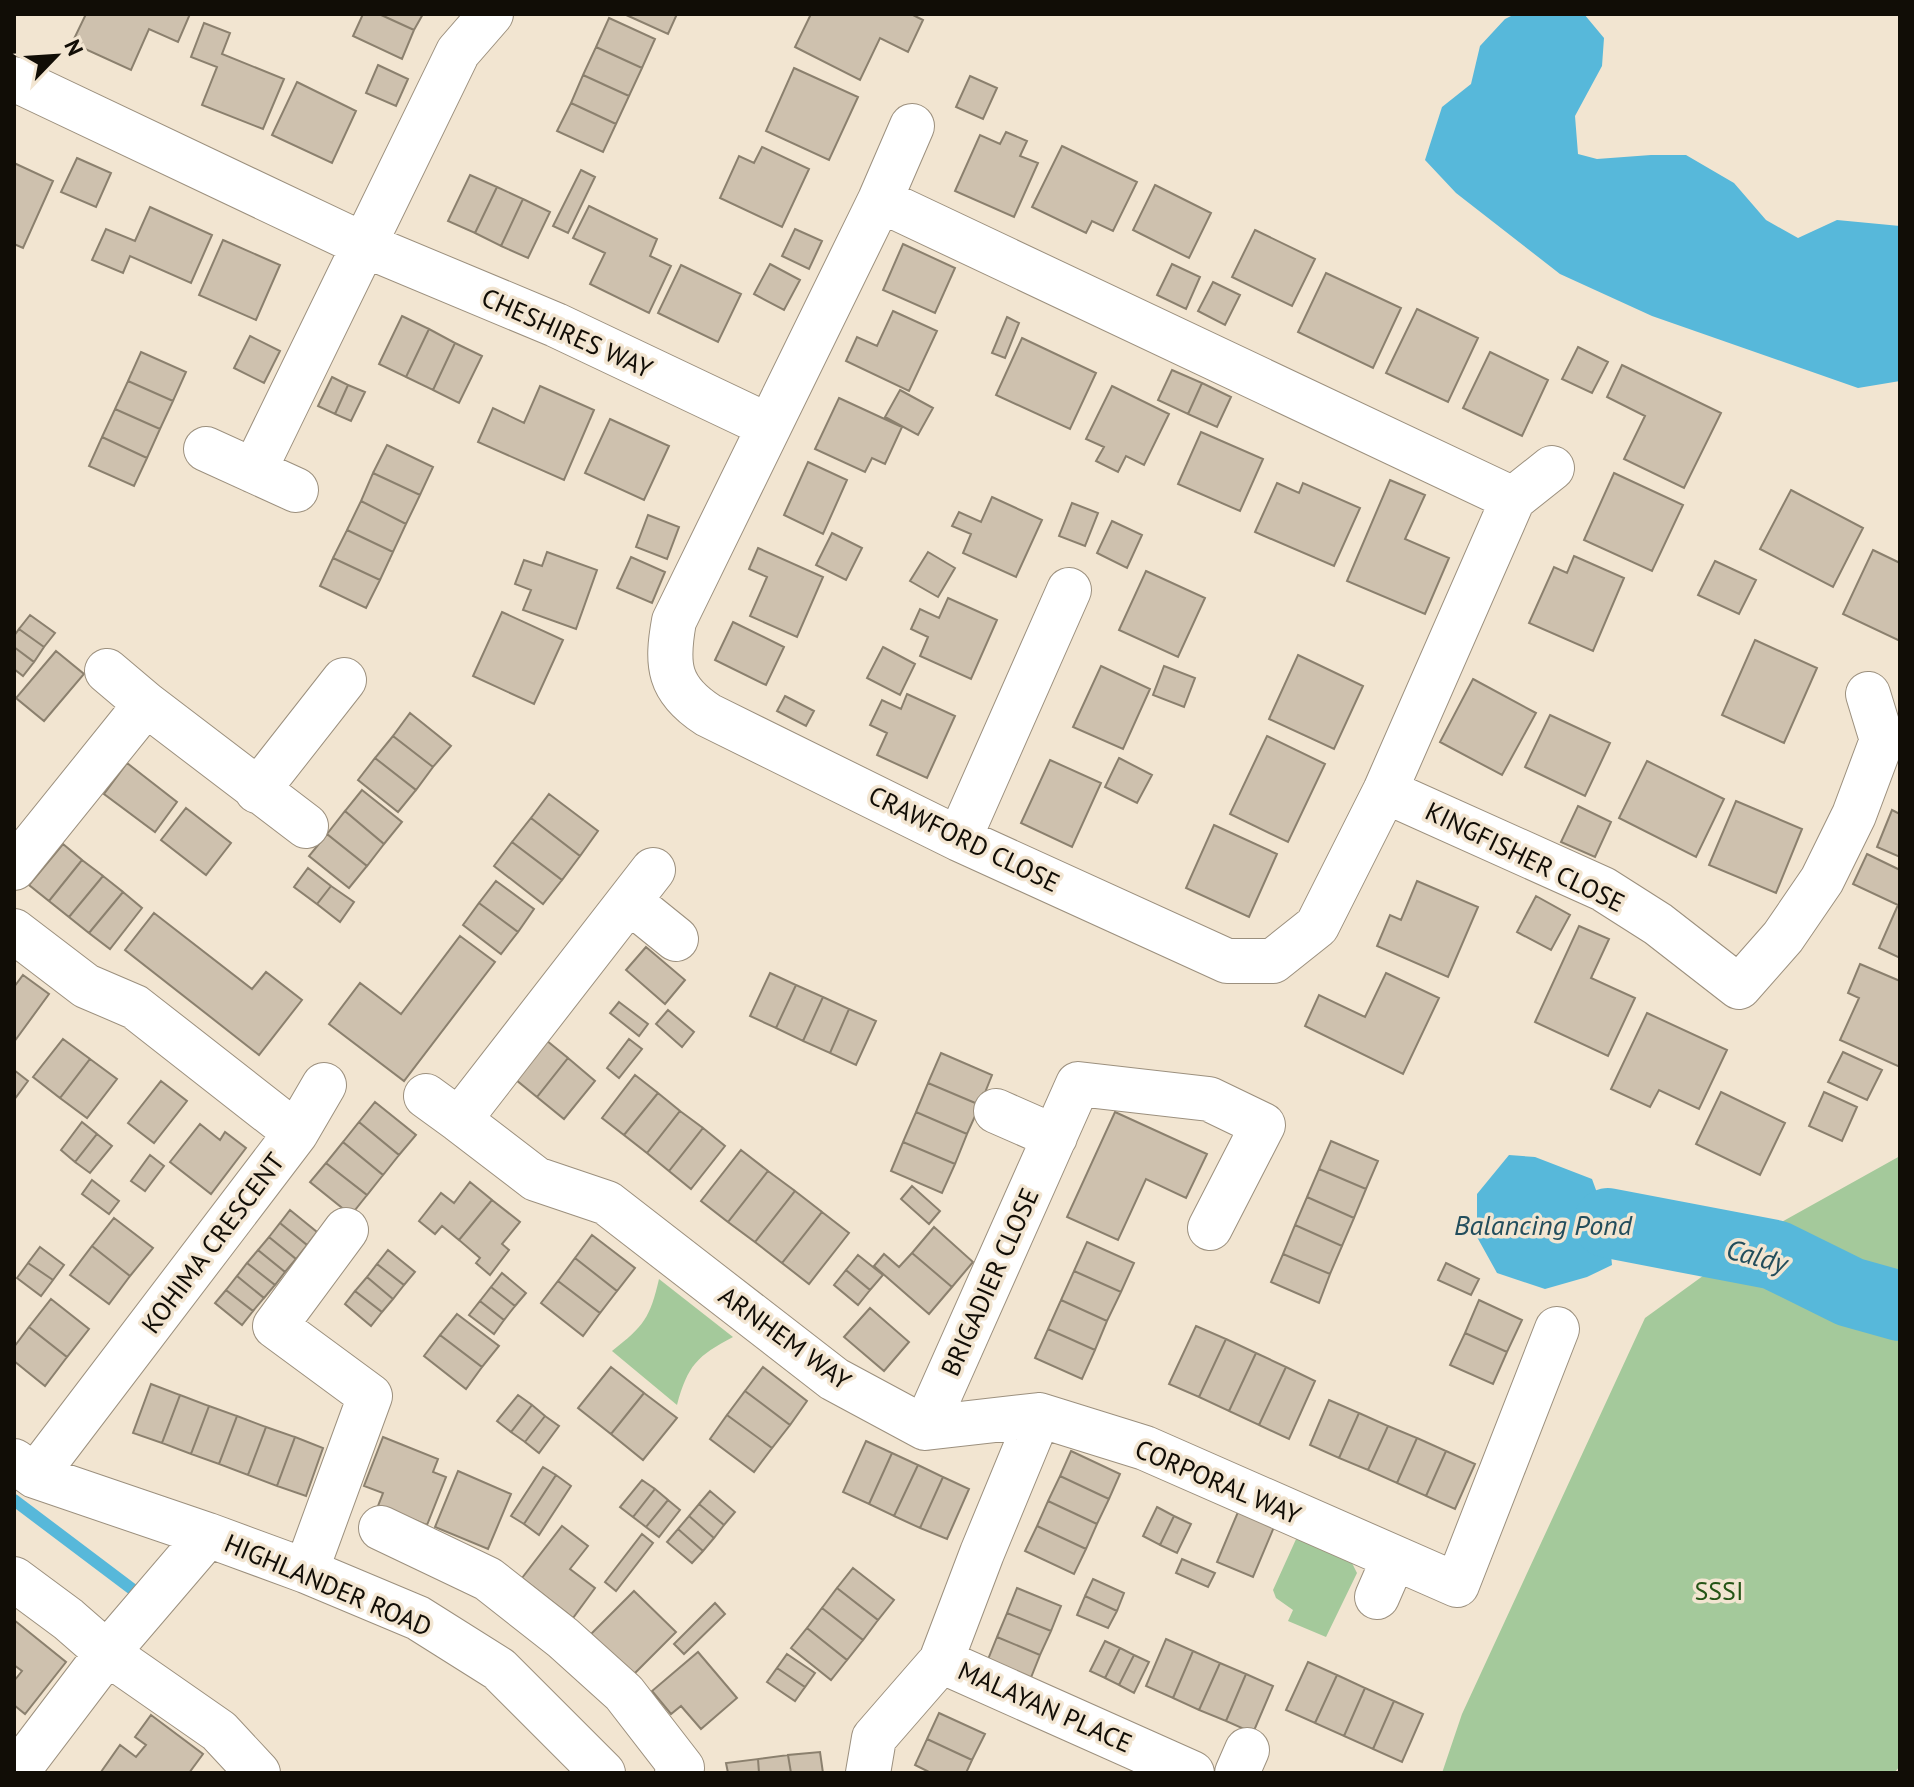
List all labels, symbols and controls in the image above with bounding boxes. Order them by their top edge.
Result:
north arrow [16,16,96,96]
text: N [58,35,90,60]
street label: CHESHIRES WAY [477,280,658,385]
street label: CRAWFORD CLOSE [863,778,1065,899]
street label: KINGFISHER CLOSE [1420,794,1630,919]
street label: KOHIMA CRESCENT [134,1146,291,1340]
street label: BRIGADIER CLOSE [933,1183,1046,1381]
water label: Balancing Pond [1454,1206,1633,1243]
water label: Caldy [1722,1230,1793,1282]
street label: ARNHEM WAY [713,1279,858,1397]
street label: CORPORAL WAY [1130,1432,1306,1531]
street label: HIGHLANDER ROAD [220,1526,437,1643]
park label: SSSI [1695,1574,1743,1607]
street label: MALAYAN PLACE [953,1654,1137,1760]

